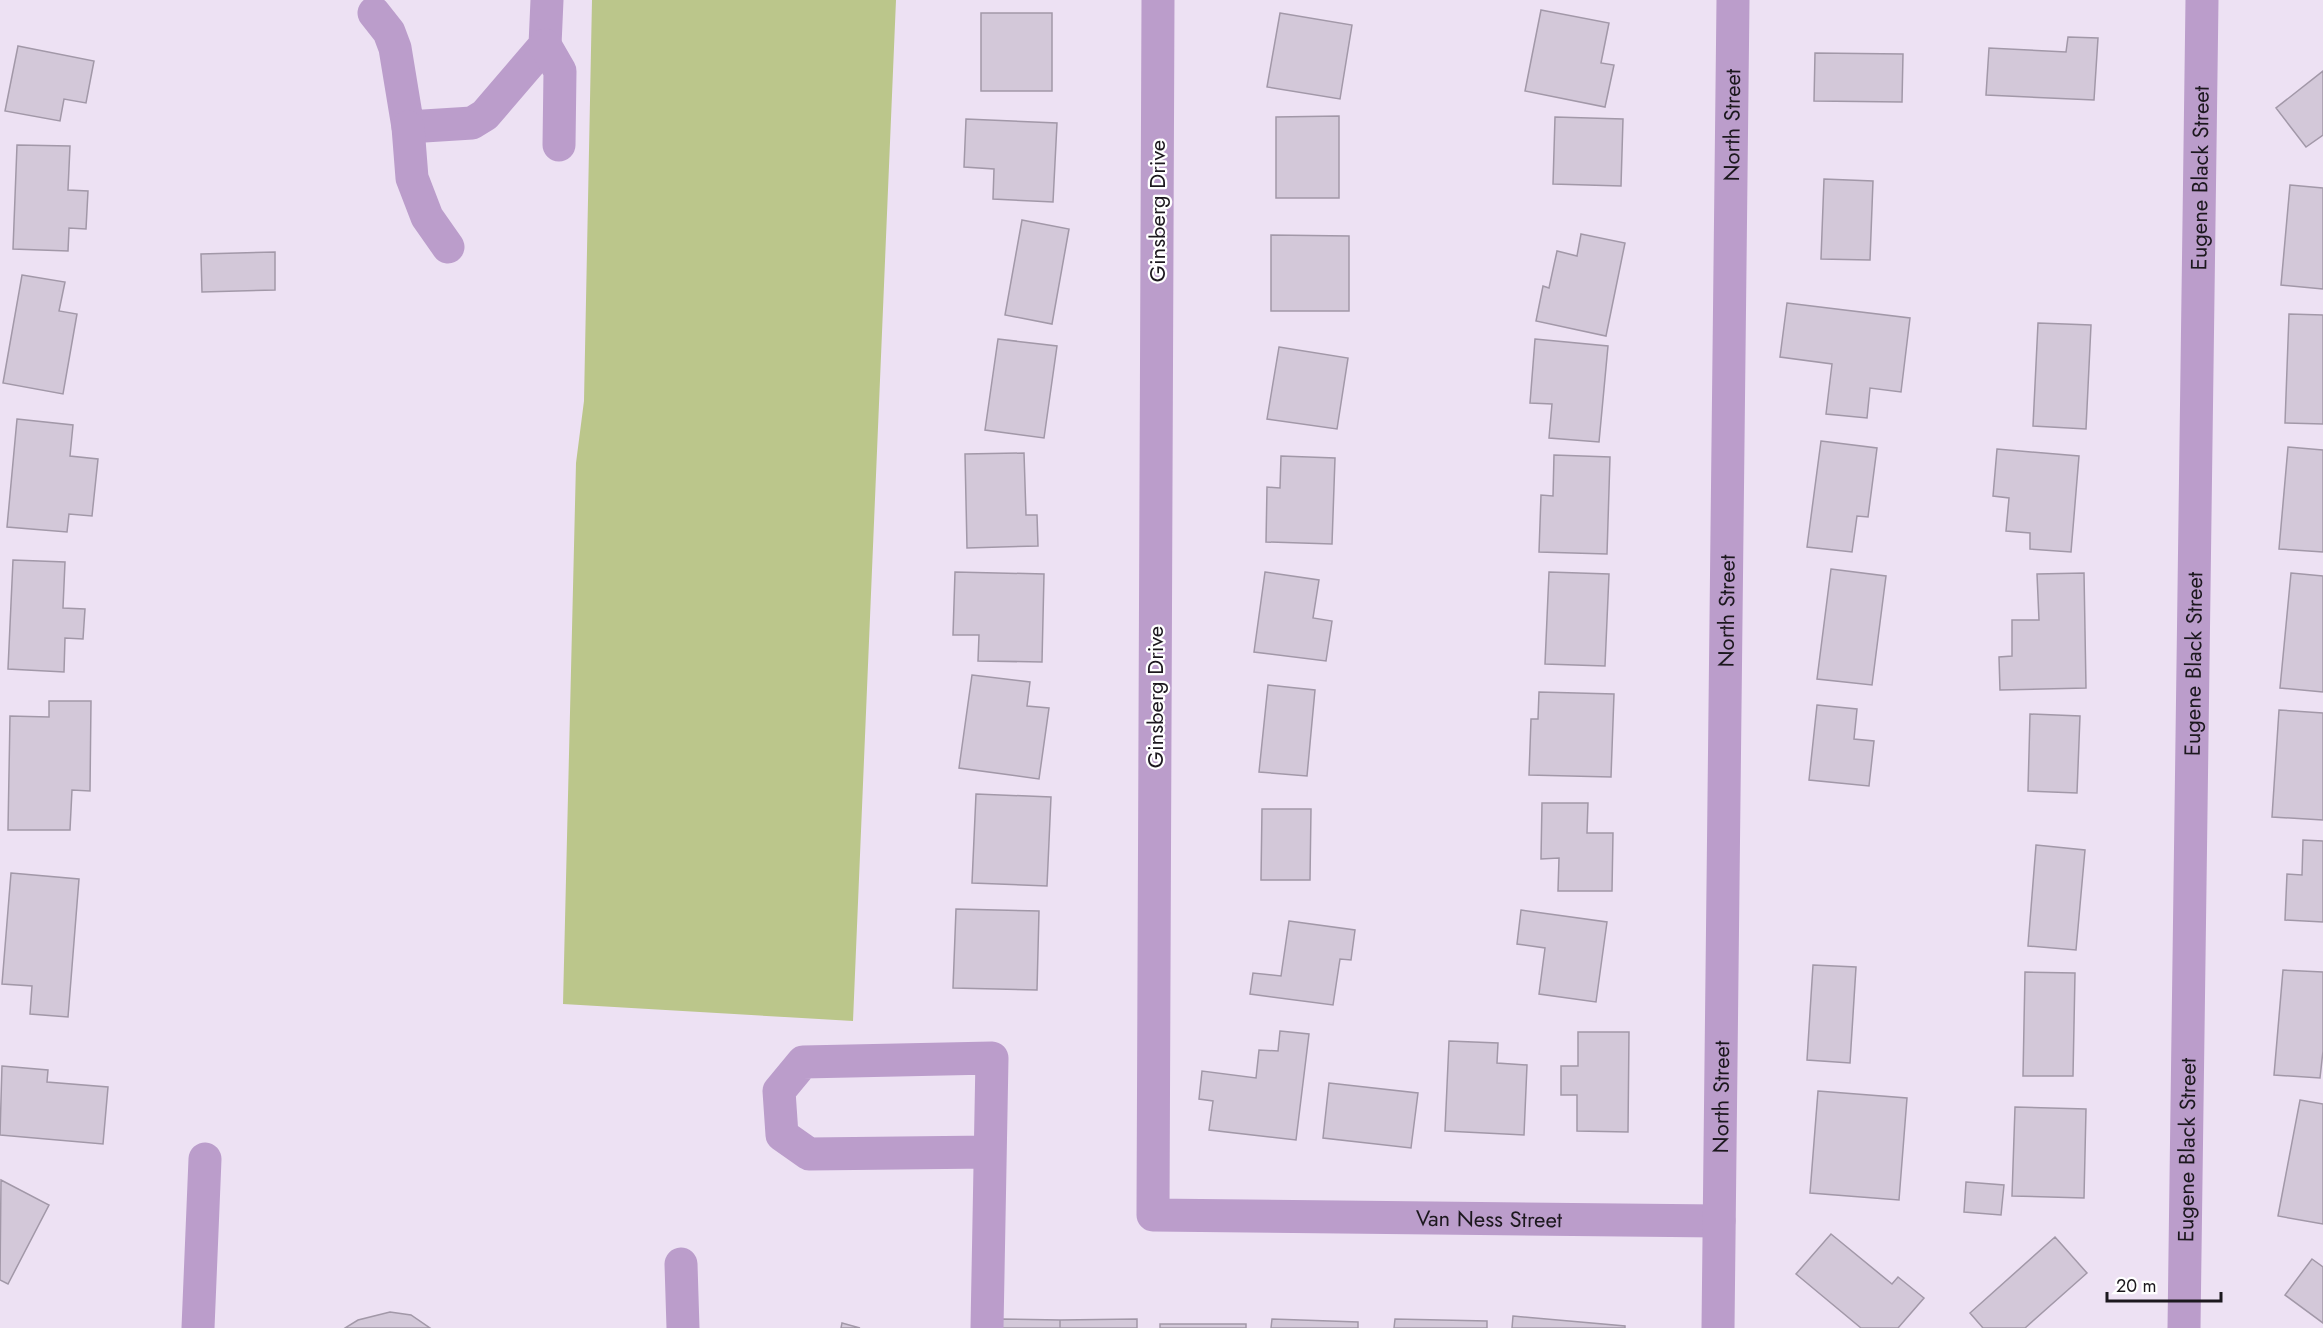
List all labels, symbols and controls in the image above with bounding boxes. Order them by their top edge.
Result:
street label: North Street [1715,68,1748,182]
street label: Eugene Black Street [2182,85,2217,271]
street label: Ginsberg Drive [1141,140,1173,282]
street label: North Street [1709,554,1743,668]
street label: Eugene Black Street [2176,571,2210,756]
street label: Ginsberg Drive [1139,626,1171,768]
street label: North Street [1704,1040,1737,1153]
street label: Eugene Black Street [2169,1057,2204,1242]
street label: Van Ness Street [1416,1202,1563,1235]
scale bar [2107,1265,2221,1303]
text: 20 m [2116,1273,2156,1299]

